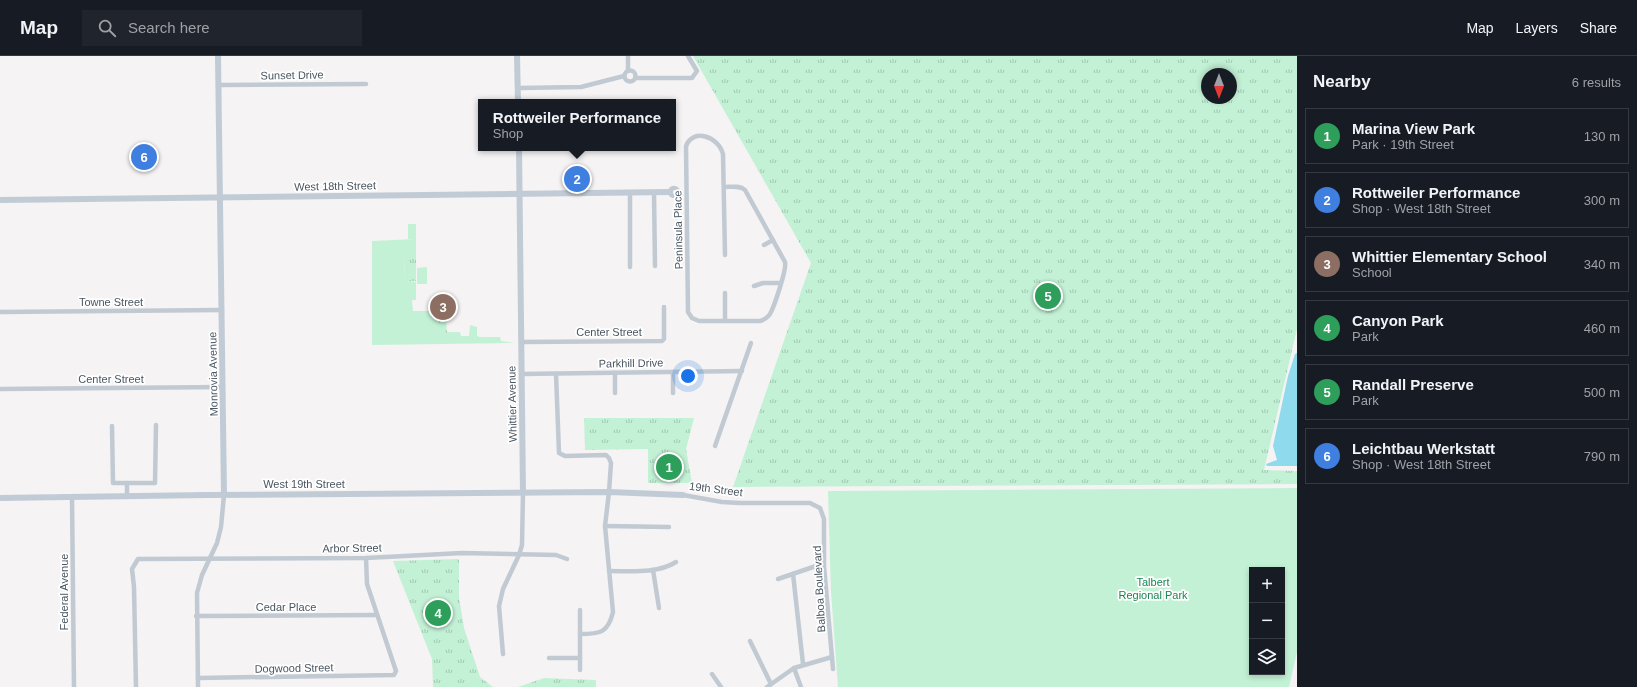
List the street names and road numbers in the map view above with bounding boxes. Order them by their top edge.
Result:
street label: Sunset Drive [260,68,324,82]
street label: West 18th Street [294,179,376,193]
street label: Peninsula Place [671,190,685,270]
street label: Towne Street [79,296,143,308]
street label: Center Street [576,326,642,338]
street label: Monrovia Avenue [206,331,220,417]
street label: Parkhill Drive [599,356,663,370]
street label: Whittier Avenue [505,365,519,443]
street label: Center Street [78,373,144,385]
street label: West 19th Street [263,478,345,490]
street label: 19th Street [689,480,743,498]
street label: Arbor Street [322,541,382,555]
street label: Balboa Boulevard [811,545,827,633]
street label: Federal Avenue [58,554,70,630]
street label: Cedar Place [256,601,316,613]
street label: Dogwood Street [254,661,334,675]

